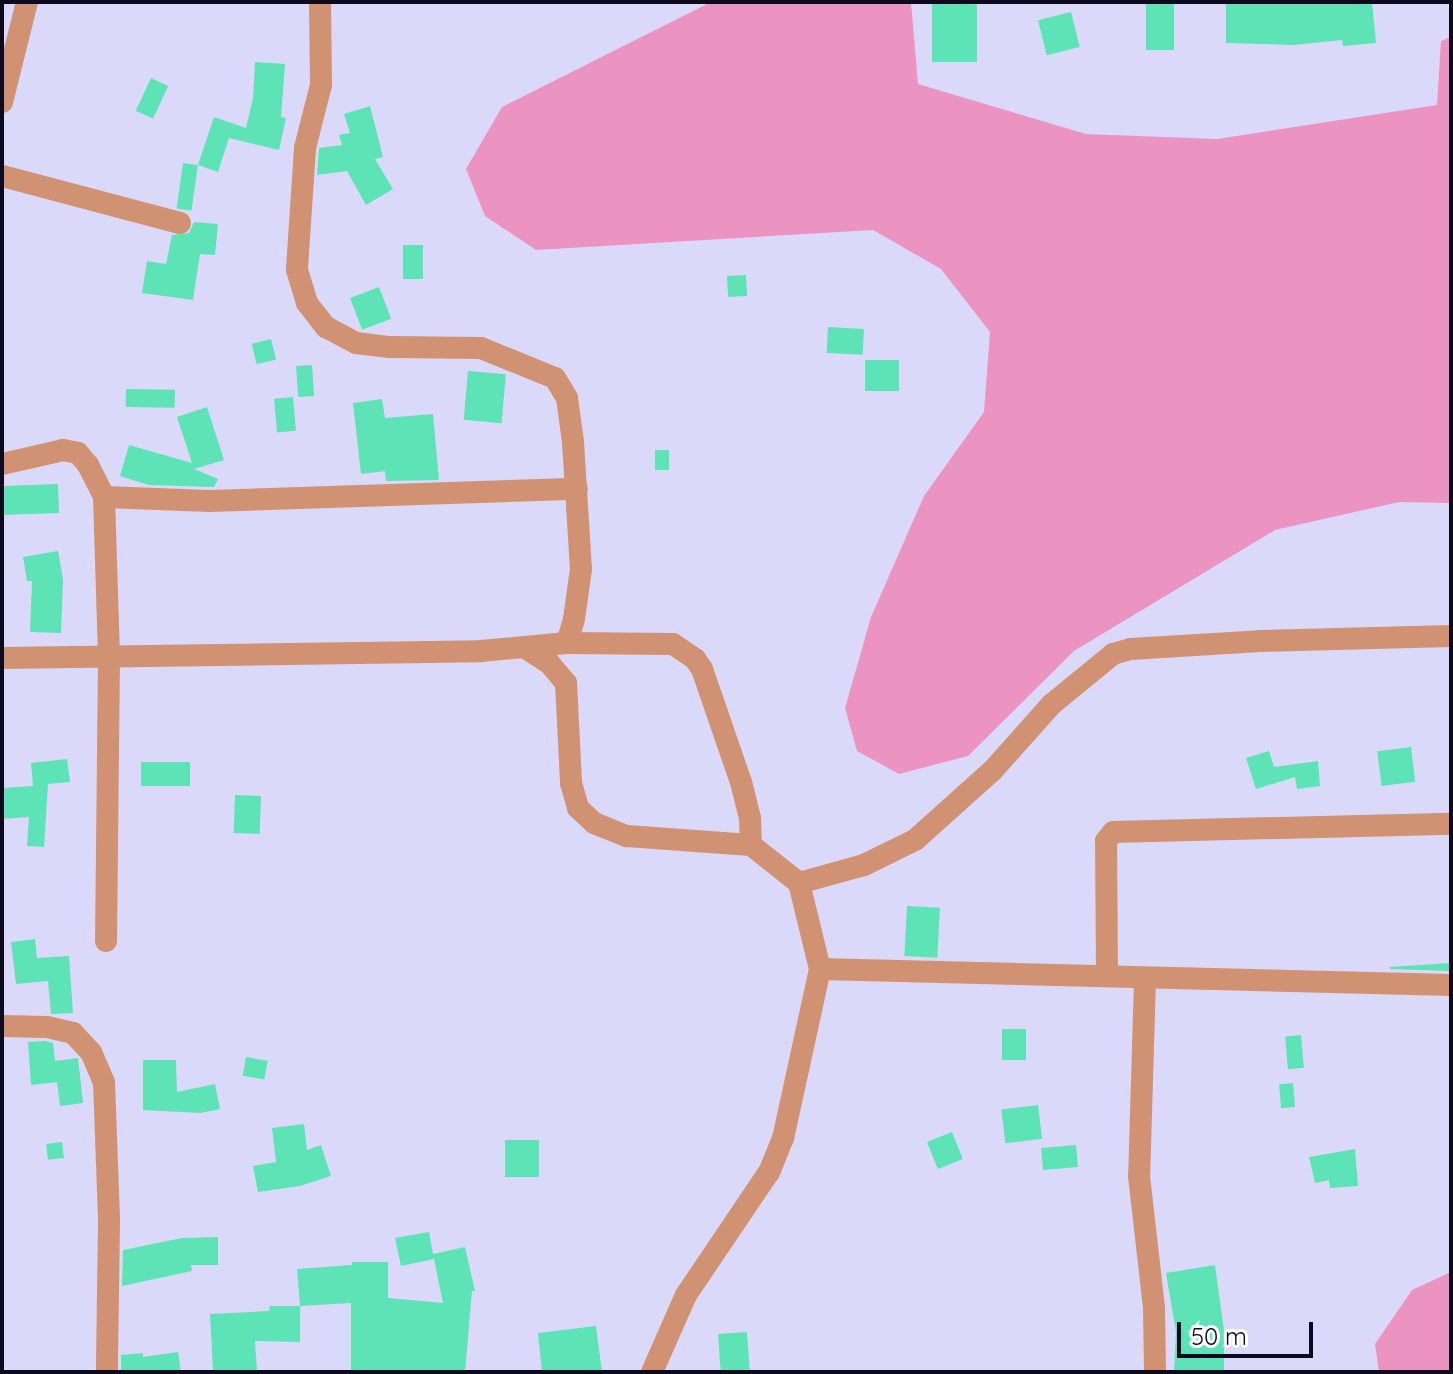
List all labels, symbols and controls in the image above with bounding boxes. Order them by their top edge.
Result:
scale bar [1181,1306,1317,1356]
text: 50 m [1191,1321,1247,1351]

